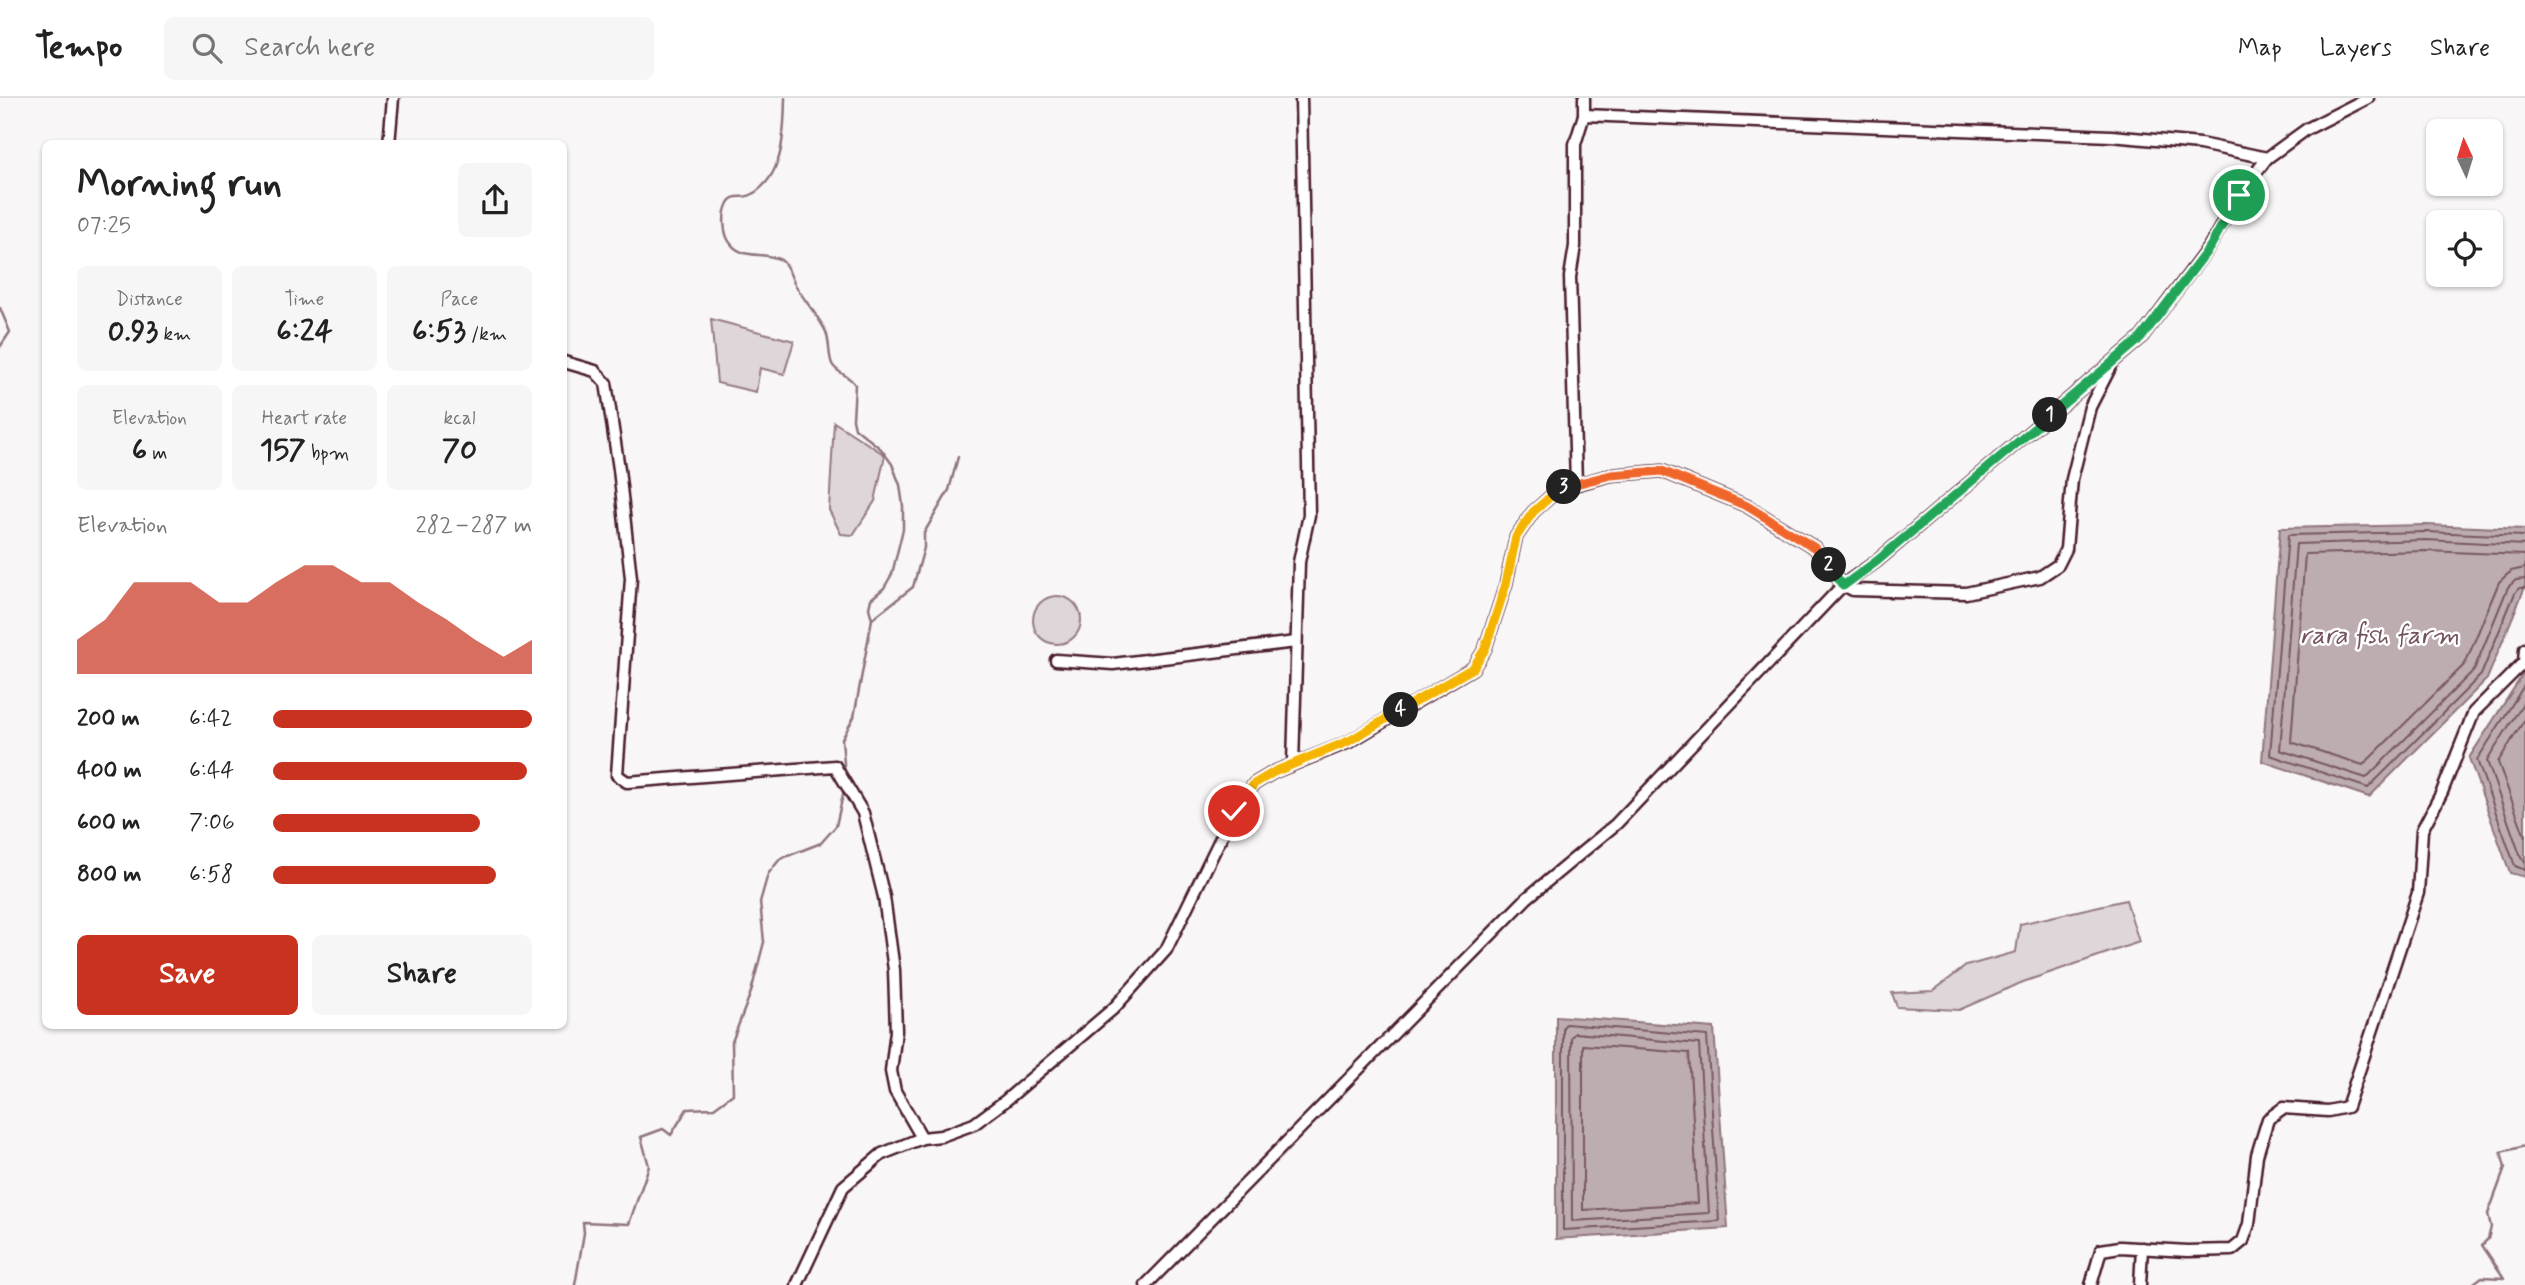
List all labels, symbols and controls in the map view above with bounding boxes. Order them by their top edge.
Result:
search box [164,17,654,80]
text: Tempo [35,26,122,70]
icon: search [188,29,226,67]
text: Search here [244,31,375,65]
text: Map [2238,33,2282,64]
text: Layers [2320,33,2392,64]
text: Share [2430,33,2490,64]
north arrow [2426,119,2502,196]
map controls [2426,119,2503,287]
text: Morning run [77,160,282,209]
button: share [458,163,532,237]
pin [2209,165,2269,225]
icon: arrive [2220,176,2258,214]
button: locate [2426,210,2503,287]
text: 07:25 [77,211,131,241]
text: Distance [116,287,183,312]
text: Time [285,287,324,312]
text: Pace [441,287,478,312]
text: 0.93 [108,312,158,351]
text: 6:24 [276,312,333,351]
text: 6:53 [412,312,466,351]
text: km [158,322,191,347]
text: /km [466,322,507,347]
pin: 1 [2032,398,2068,432]
text: 1 [2045,402,2054,427]
text: Elevation [112,406,187,431]
text: Heart rate [262,406,347,431]
text: kcal [444,406,475,431]
text: 6 [132,431,147,470]
text: 157 [260,431,306,470]
text: 70 [442,431,477,470]
text: m [147,441,167,466]
text: bpm [306,441,349,466]
pin: 3 [1546,470,1582,504]
text: 3 [1559,474,1568,499]
text: Elevation [77,511,168,541]
text: 282–287 m [415,511,532,541]
pin: 2 [1812,547,1846,582]
text: 2 [1824,552,1833,577]
water label: rara fish farm [2300,619,2460,653]
pin: 4 [1384,692,1418,728]
text: 4 [1395,697,1406,722]
text: 200 m [77,704,140,734]
text: 6:42 [189,704,232,734]
text: 400 m [77,756,142,786]
text: 6:44 [189,756,234,786]
pin [1204,781,1264,841]
icon: check [1215,792,1253,830]
text: 600 m [77,808,140,838]
text: 7:06 [189,808,235,838]
text: 800 m [77,860,141,890]
text: 6:58 [189,860,233,890]
button: Save [77,935,298,1015]
button: Share [312,935,532,1015]

